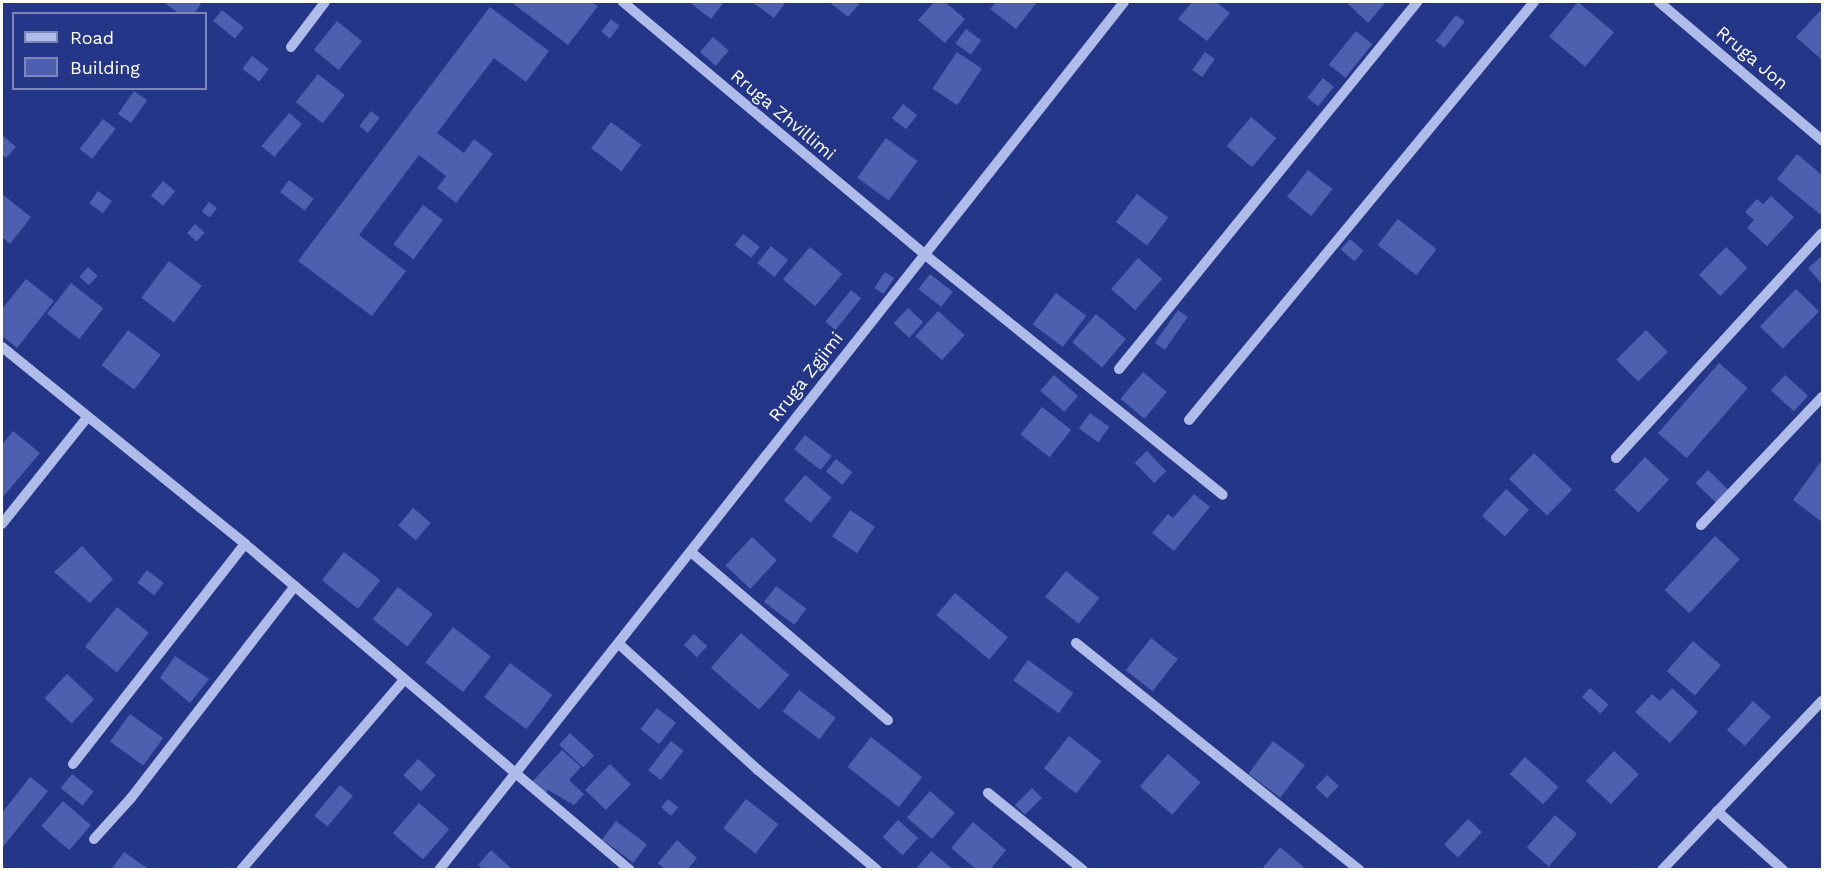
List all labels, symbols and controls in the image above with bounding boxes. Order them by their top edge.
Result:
legend [12,12,207,90]
street label: Rruga Jon [1711,21,1793,95]
text: Road [70,27,114,48]
text: Building [70,57,140,78]
street label: Rruga Zhvillimi [726,65,840,165]
street label: Rruga Zgjimi [764,328,848,426]

